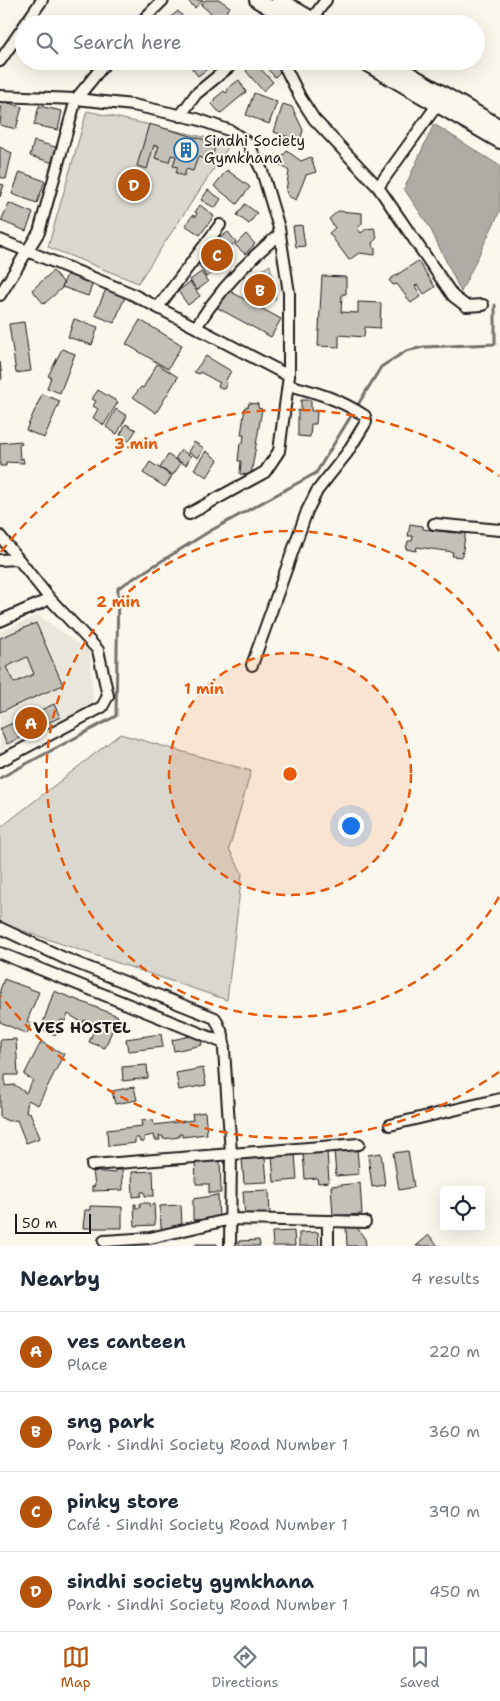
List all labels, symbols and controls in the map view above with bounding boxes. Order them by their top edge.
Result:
search box [15,15,485,70]
icon: search [33,29,61,57]
text: Search here [73,30,182,55]
place label: Sindhi Society Gymkhana [204,131,305,168]
building icon: Sindhi Society Gymkhana [173,137,199,163]
pin: D [118,166,150,204]
pin: C [201,236,233,274]
pin: B [244,271,276,309]
text: 3 min [114,434,158,454]
text: 2 min [96,592,140,612]
text: 1 min [184,679,224,699]
pin: A [15,704,47,742]
centre of rings [281,765,299,783]
your location [338,813,364,839]
district label: VES HOSTEL [33,1017,131,1038]
map controls [440,1186,485,1231]
button: locate [440,1186,485,1231]
scale bar [15,1211,91,1234]
text: 50 m [22,1214,57,1232]
text: Nearby [20,1265,100,1293]
text: 4 results [411,1268,480,1289]
text: ves canteen [67,1329,186,1354]
text: A [30,1341,42,1362]
text: 220 m [428,1341,480,1362]
text: Place [67,1354,108,1375]
text: sng park [67,1409,155,1434]
text: B [31,1421,41,1442]
text: 360 m [428,1421,480,1442]
text: Park · Sindhi Society Road Number 1 [67,1434,349,1455]
text: pinky store [67,1489,179,1514]
text: C [31,1501,41,1522]
text: 390 m [428,1501,480,1522]
text: Café · Sindhi Society Road Number 1 [67,1514,348,1535]
text: sindhi society gymkhana [67,1569,314,1594]
text: D [30,1581,42,1602]
text: 450 m [429,1581,480,1602]
text: Park · Sindhi Society Road Number 1 [67,1594,349,1615]
tab: Map [61,1643,91,1691]
tab: Directions [212,1643,278,1691]
tab: Saved [400,1643,439,1691]

